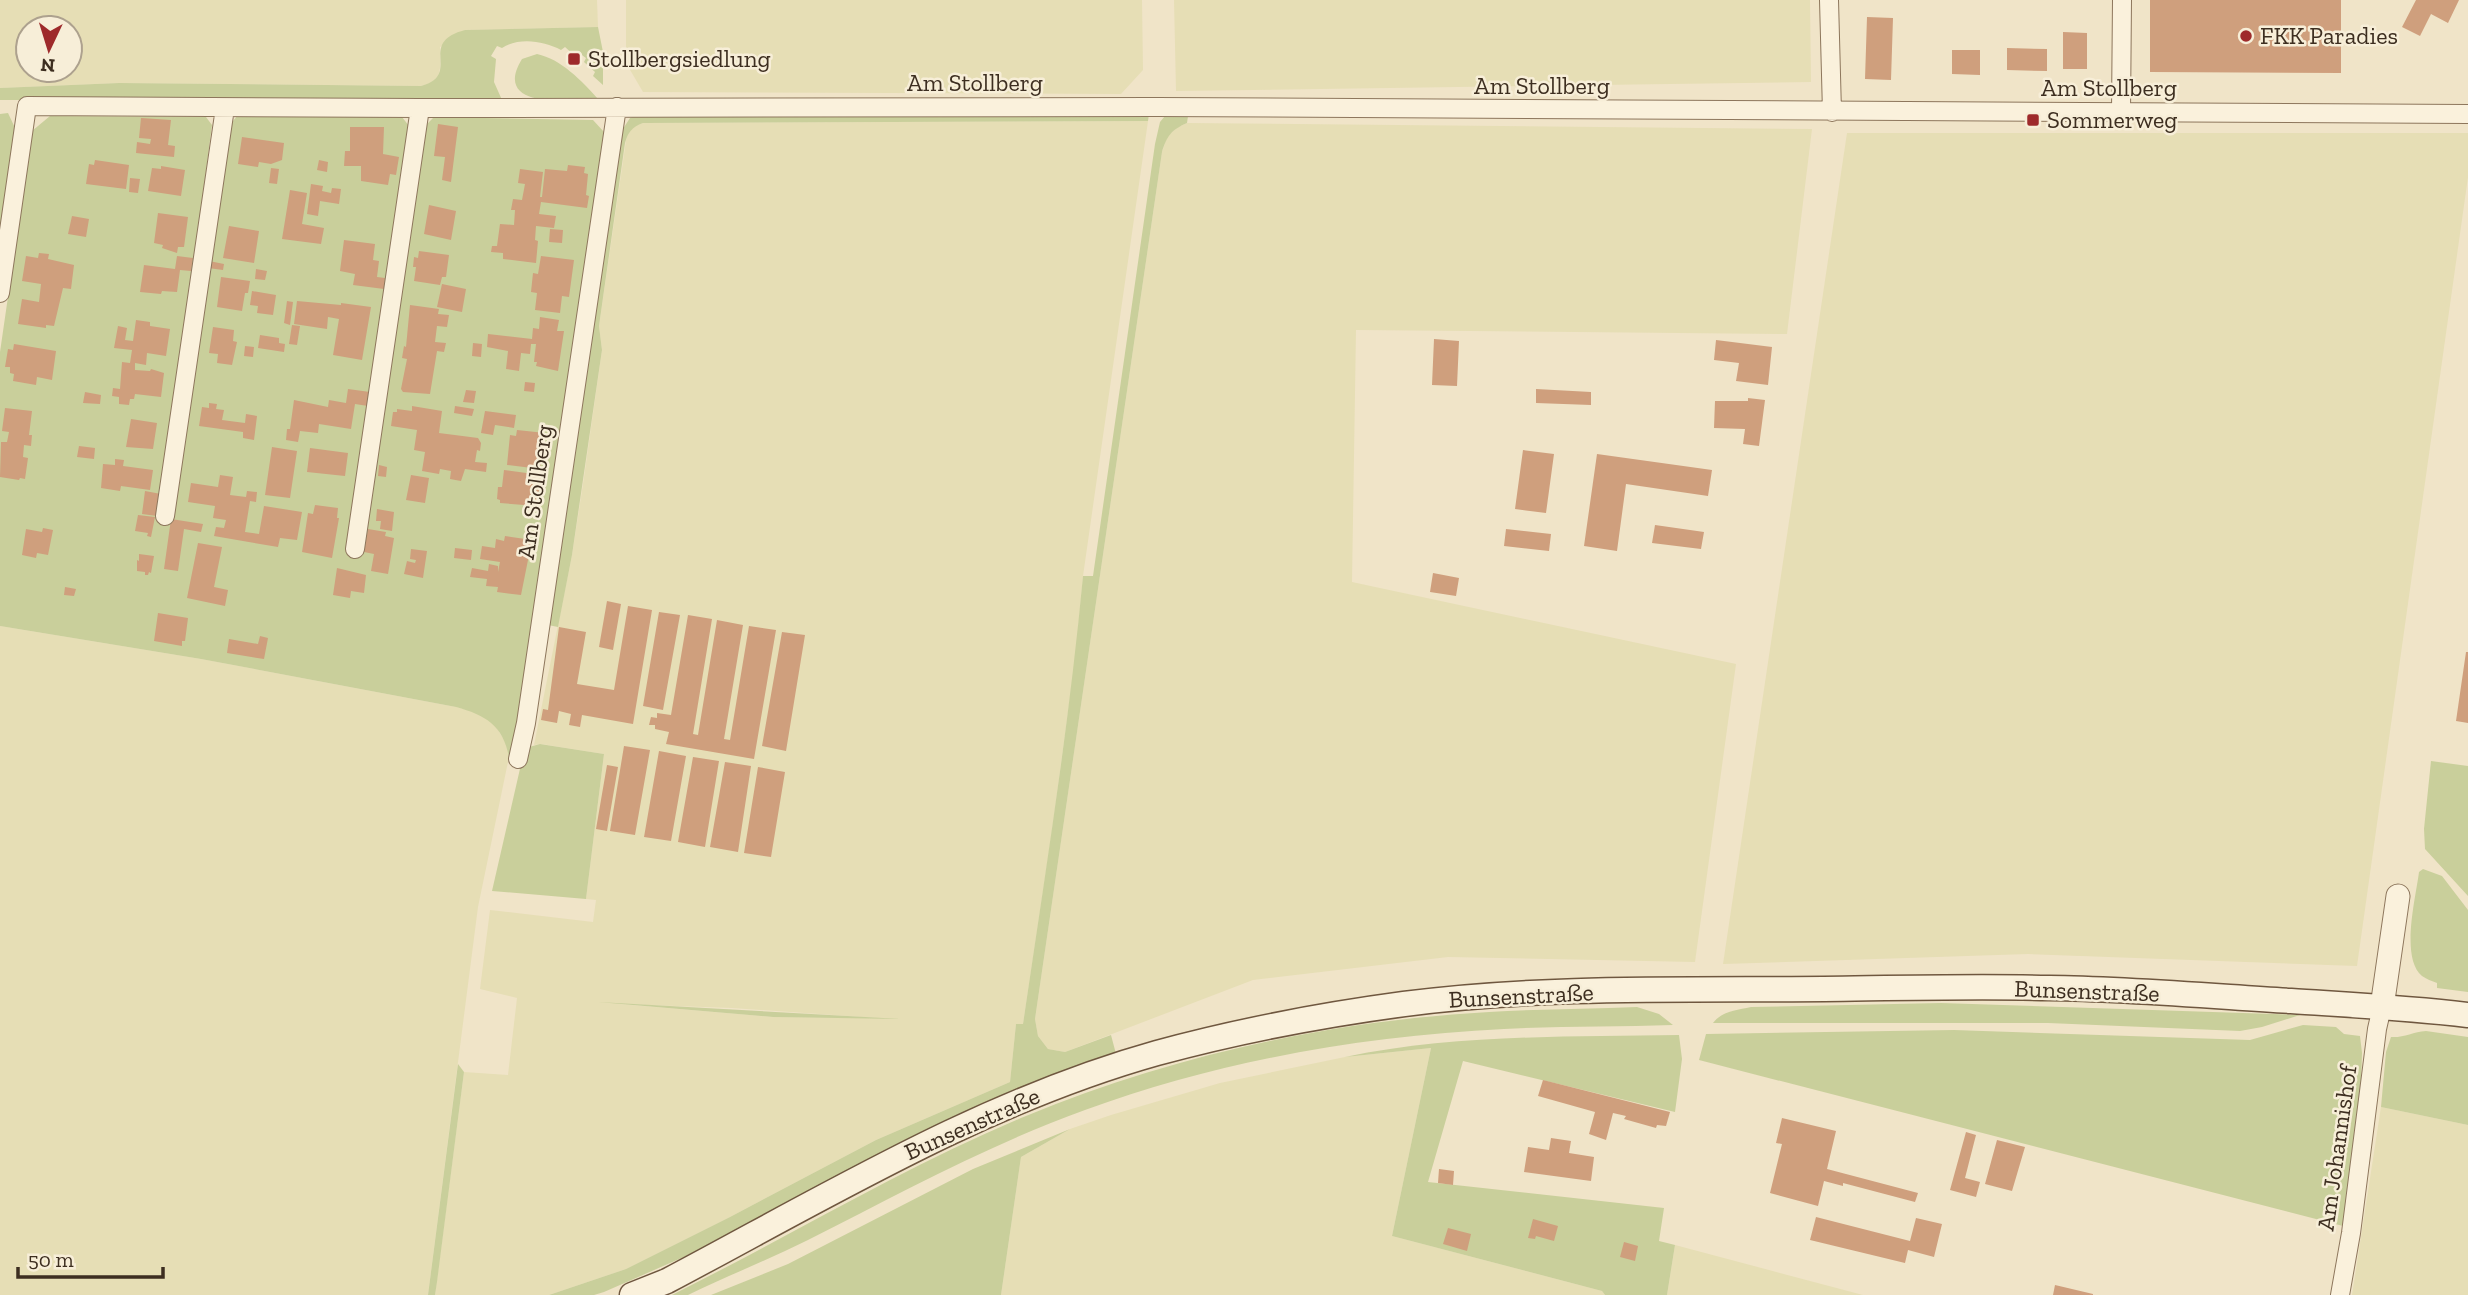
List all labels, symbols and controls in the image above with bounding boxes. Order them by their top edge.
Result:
north arrow [14,14,84,84]
place label: FKK Paradies [2260,21,2398,50]
marker: FKK Paradies [2238,28,2254,44]
place label: Stollbergsiedlung [588,44,771,73]
marker: Stollbergsiedlung [566,51,582,67]
text: N [40,53,56,77]
street label: Am Stollberg [907,68,1043,97]
street label: Am Stollberg [1474,71,1610,100]
street label: Am Stollberg [2041,73,2177,102]
place label: Sommerweg [2047,105,2177,134]
marker: Sommerweg [2025,112,2041,128]
street label: Am Stollberg [511,423,558,561]
street label: Bunsenstraße [2014,973,2160,1008]
street label: Bunsenstraße [1448,977,1594,1014]
street label: Am Johannishof [2311,1061,2363,1233]
street label: Bunsenstraße [900,1081,1044,1166]
scale bar [18,1236,163,1280]
text: 50 m [28,1247,74,1272]

